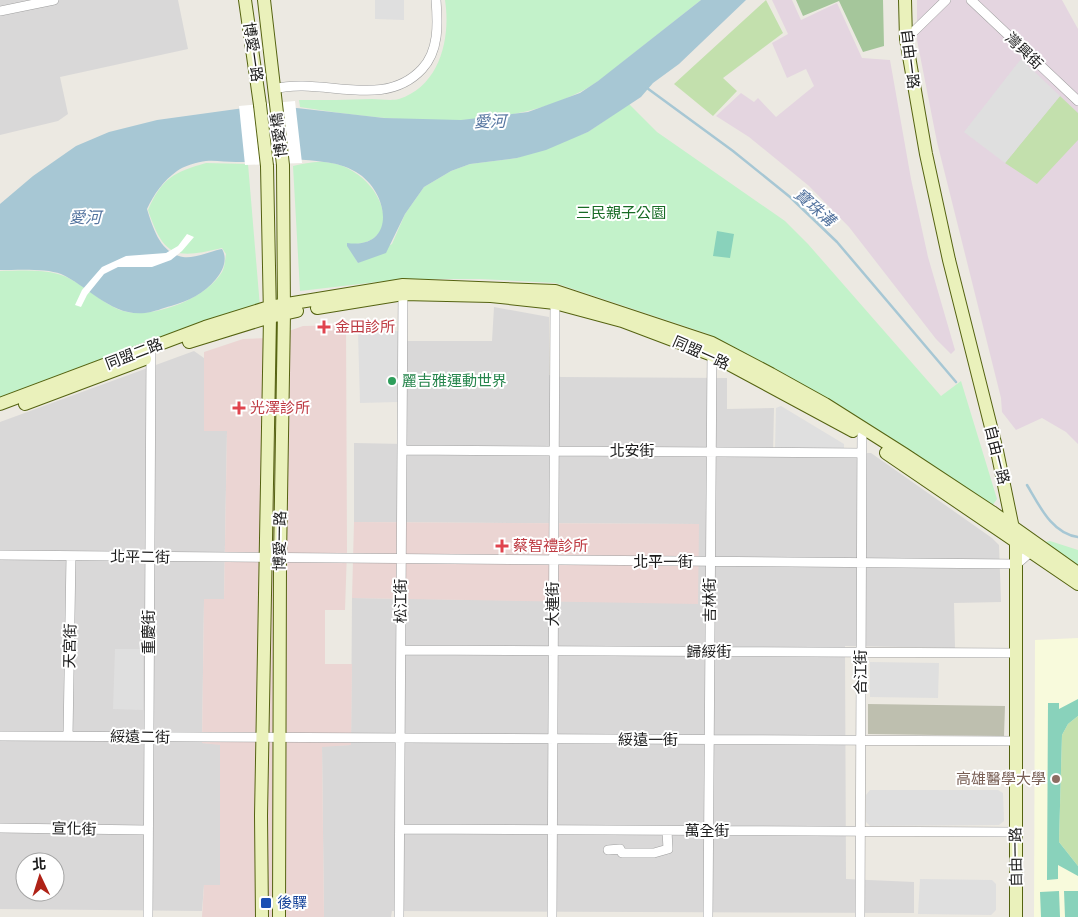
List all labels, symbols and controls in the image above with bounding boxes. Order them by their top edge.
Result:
street label: 博愛一路 [238,21,267,83]
street label: 自由一路 [895,28,924,90]
street label: 灣興街 [1000,28,1047,75]
street label: 博愛橋 [266,111,293,159]
water label: 愛河 [474,111,509,133]
water label: 寶珠溝 [789,184,841,233]
park label: 三民親子公園 [576,203,666,224]
water label: 愛河 [69,207,104,229]
place label: 金田診所 [335,317,395,338]
marker: 金田診所 [317,320,331,334]
street label: 同盟一路 [669,332,732,375]
street label: 同盟二路 [102,334,166,375]
place label: 麗吉雅運動世界 [402,371,507,392]
marker: 麗吉雅運動世界 [386,375,398,387]
place label: 光澤診所 [250,398,310,419]
marker: 光澤診所 [232,401,246,415]
street label: 自由一路 [979,423,1014,487]
street label: 北安街 [609,441,655,462]
street label: 博愛一路 [269,511,292,571]
place label: 蔡智禮診所 [513,536,588,557]
marker: 蔡智禮診所 [495,539,509,553]
street label: 北平二街 [110,546,170,569]
street label: 北平一街 [633,552,693,573]
street label: 吉林街 [700,577,721,623]
street label: 松江街 [391,578,412,624]
street label: 大連街 [543,581,564,627]
street label: 重慶街 [139,609,160,655]
street label: 天宮街 [60,623,81,669]
street label: 歸綏街 [686,642,732,663]
street label: 合江街 [851,649,872,695]
street label: 綏遠二街 [110,726,170,749]
street label: 綏遠一街 [618,730,678,751]
place label: 高雄醫學大學 [956,769,1046,790]
marker: 高雄醫學大學 [1050,773,1062,785]
street label: 宣化街 [51,819,97,840]
street label: 萬全街 [684,821,730,842]
street label: 自由一路 [1005,827,1028,887]
north arrow [15,852,65,902]
text: 北 [31,855,47,875]
place label: 後驛 [277,893,307,914]
marker: 後驛 [259,896,273,910]

